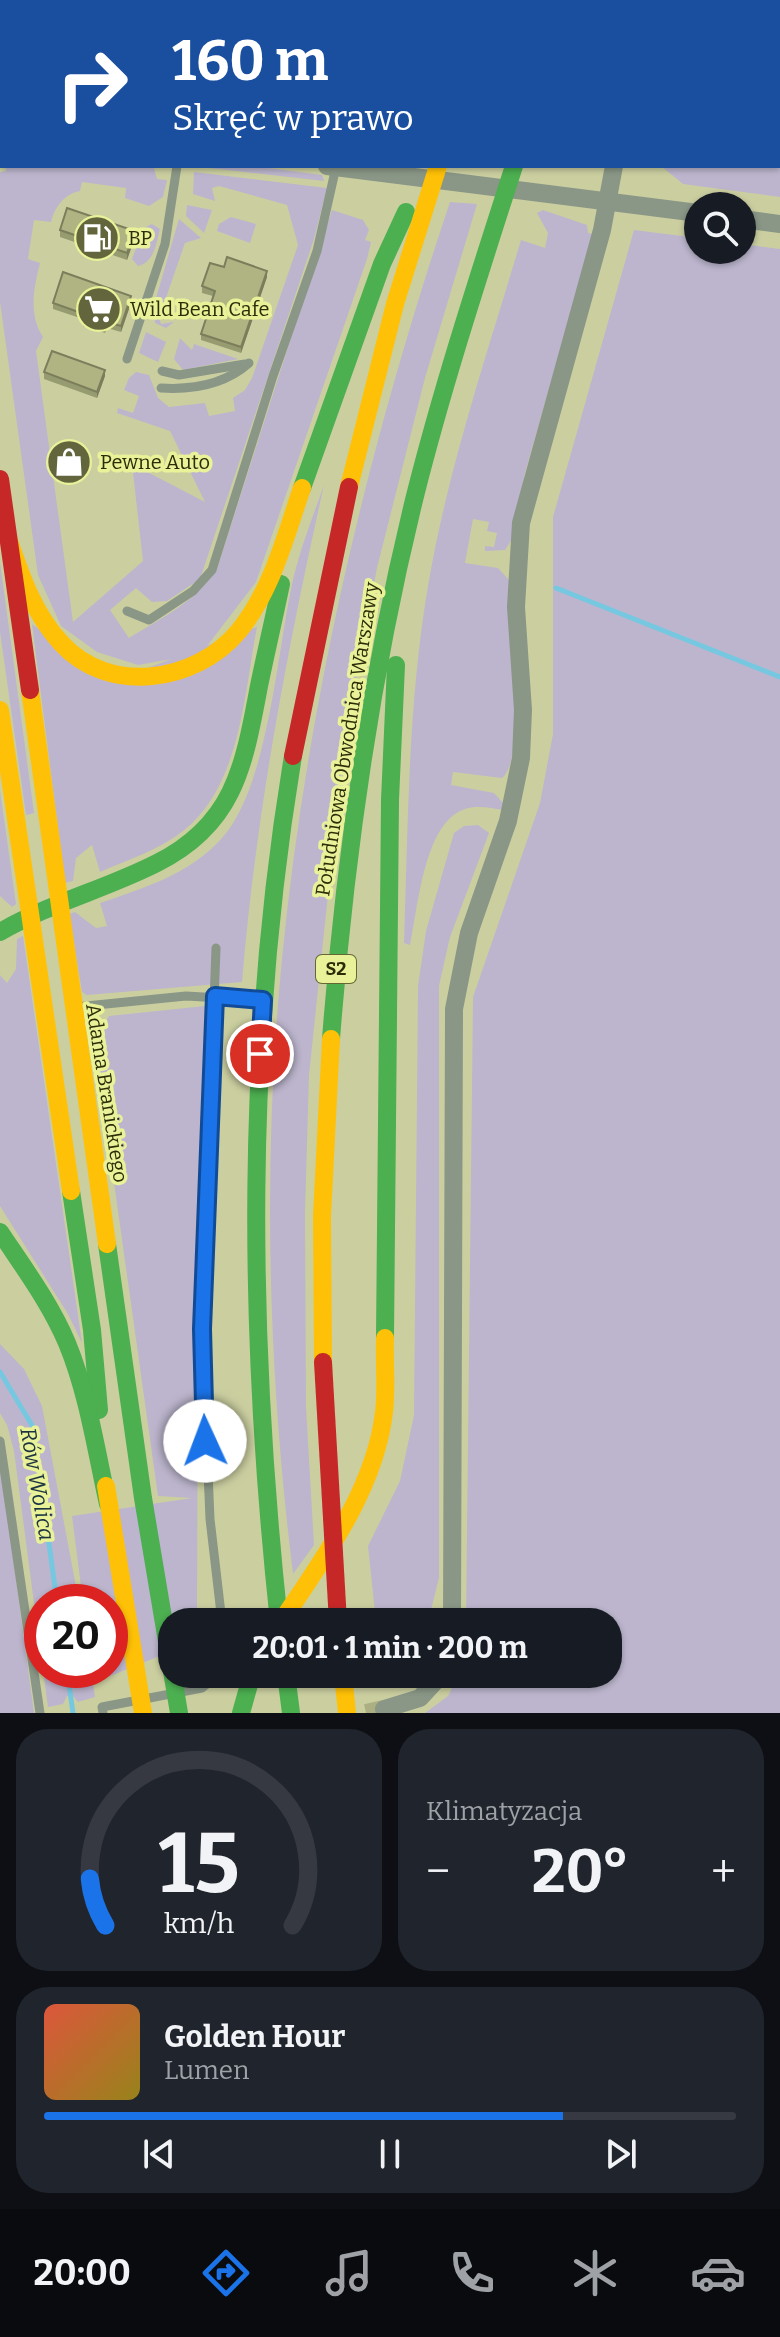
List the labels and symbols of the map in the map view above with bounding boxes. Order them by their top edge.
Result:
fuel station icon: BP [73,214,121,262]
place label: BP [128,226,152,250]
supermarket icon: Wild Bean Cafe [75,285,123,333]
place label: Wild Bean Cafe [130,297,270,321]
shop icon: Pewne Auto [45,438,93,486]
place label: Pewne Auto [100,450,210,474]
street label: Południowa Obwodnica Warszawy [310,580,384,898]
road number: S2 [316,955,356,983]
street label: Adama Branickiego [81,1002,133,1184]
pin [226,1020,294,1088]
position arrow [163,1399,247,1483]
water label: Rów Wolica [14,1425,61,1543]
speed limit sign: 20 [24,1584,128,1688]

